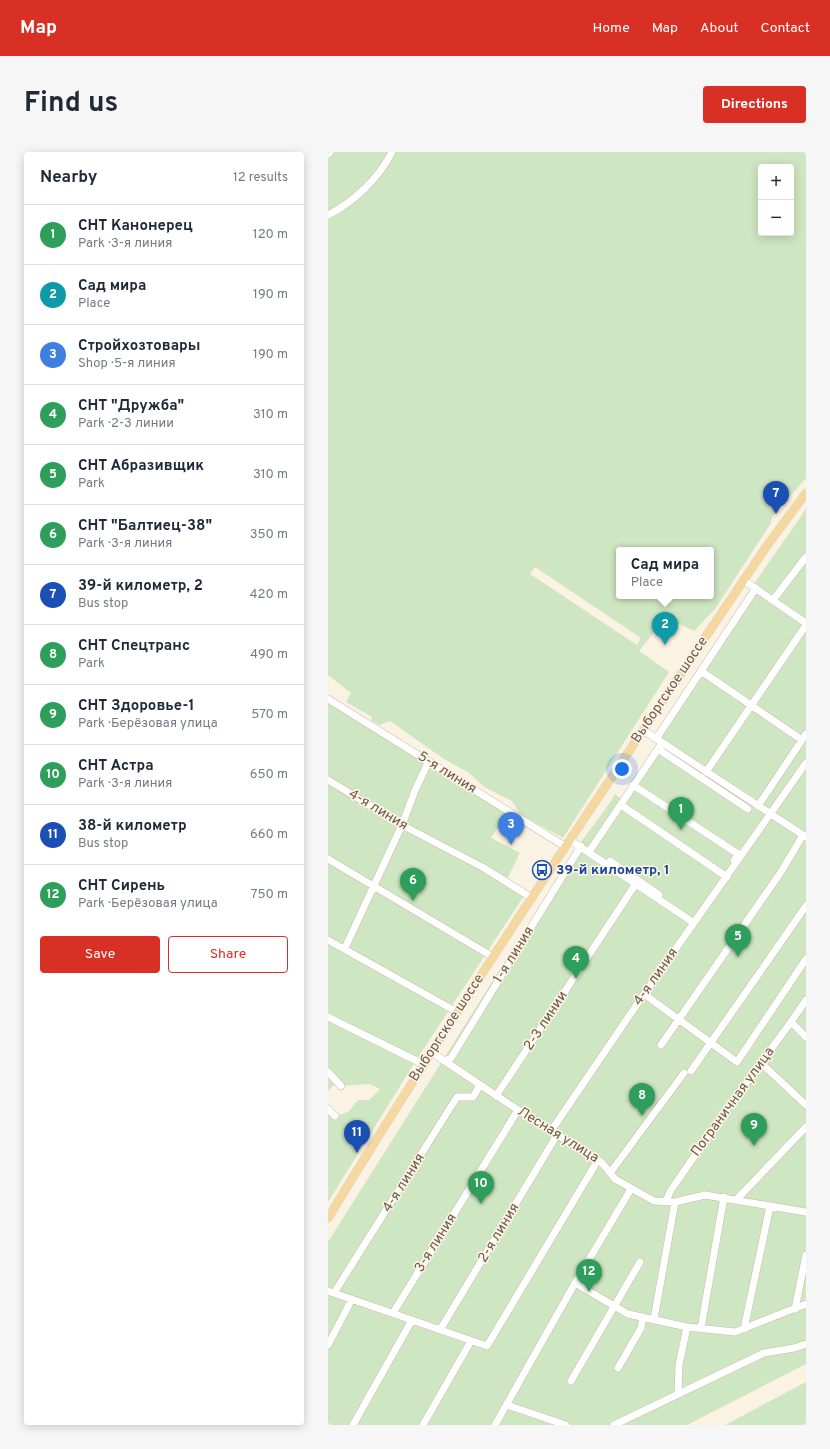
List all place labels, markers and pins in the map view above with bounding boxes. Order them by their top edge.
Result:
pin: 7 [763,481,789,514]
pin: 2 [652,612,678,645]
pin: 1 [668,797,694,830]
pin: 3 [498,812,524,845]
bus stop icon: 39-й километр, 1 [531,859,553,881]
place label: 39-й километр, 1 [556,862,670,879]
pin: 6 [400,868,426,901]
pin: 5 [725,924,751,957]
pin: 4 [563,946,589,979]
pin: 8 [629,1083,655,1116]
pin: 9 [741,1113,767,1146]
pin: 11 [344,1120,370,1153]
pin: 10 [468,1171,494,1204]
pin: 12 [576,1259,602,1292]

